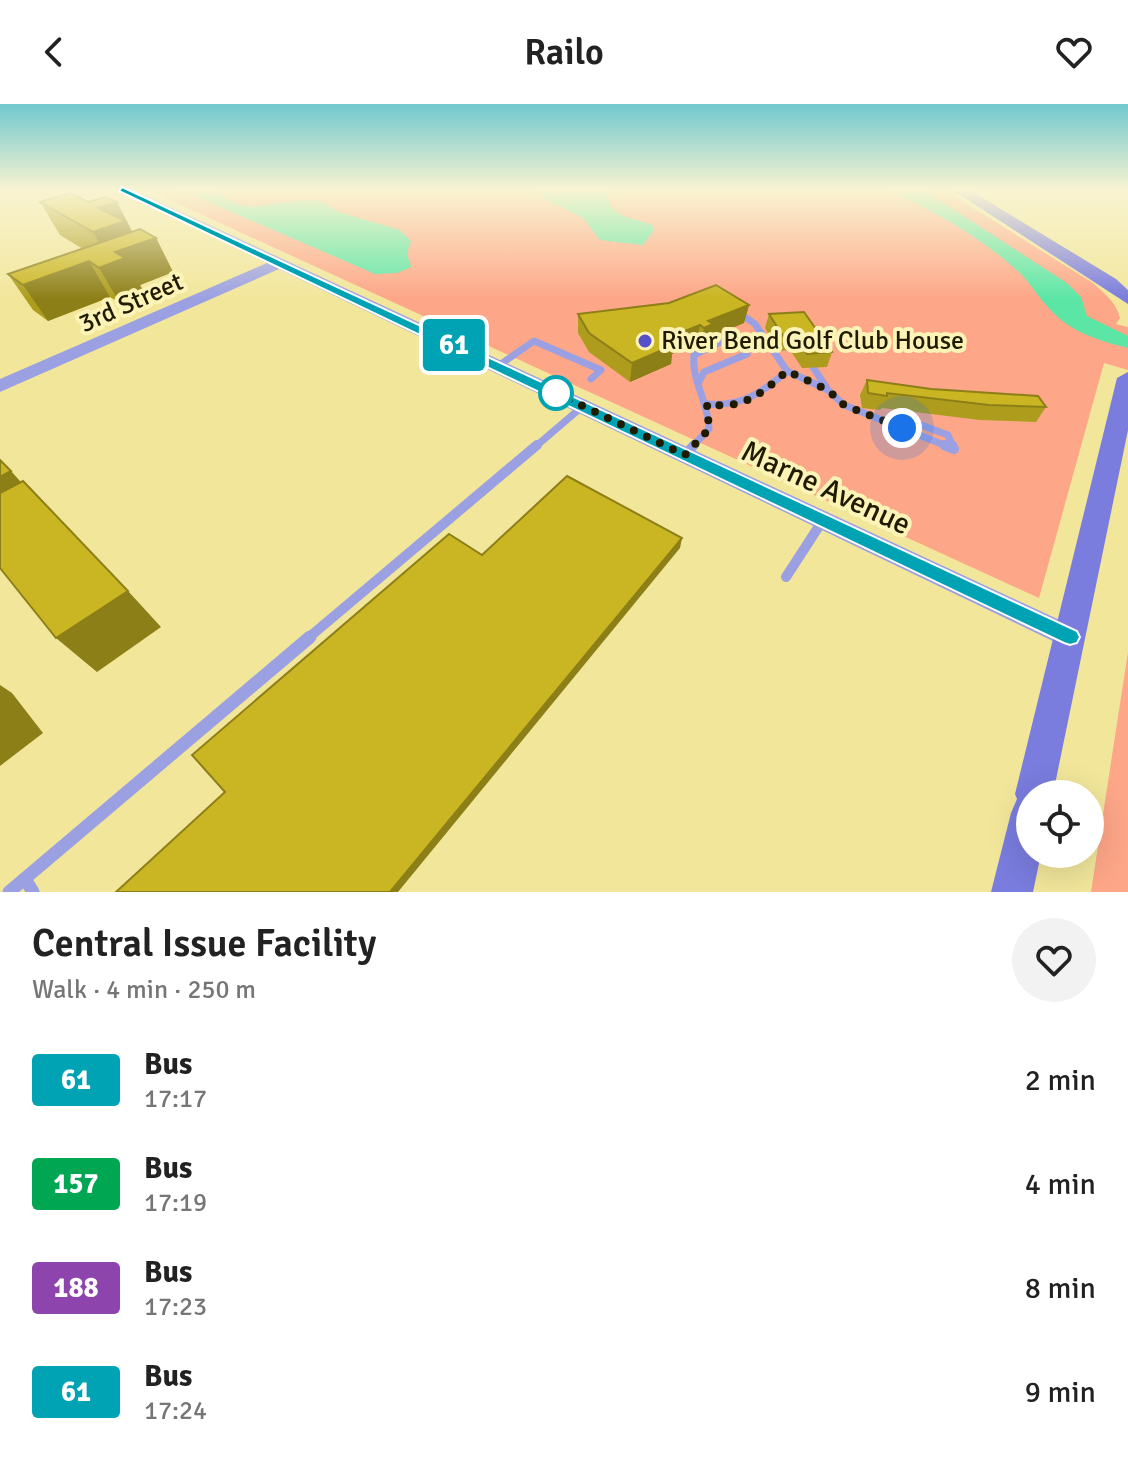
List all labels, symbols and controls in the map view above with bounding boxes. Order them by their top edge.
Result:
icon: back [32,30,76,74]
text: Railo [524,30,604,75]
icon: heart [1052,30,1096,74]
street label: 3rd Street [74,266,188,340]
line badge: 61 [418,319,490,371]
place label: River Bend Golf Club House [661,325,964,357]
text: 61 [439,328,469,362]
marker: River Bend Golf Club House [636,332,654,350]
unlabelled marker [539,376,573,410]
your location [882,408,922,448]
street label: Marne Avenue [736,433,916,543]
map controls [1016,780,1104,868]
button: locate [1016,780,1104,868]
button: heart [1012,918,1096,1002]
text: Central Issue Facility [32,920,376,967]
text: Walk · 4 min · 250 m [32,974,256,1006]
text: Bus [144,1046,192,1083]
text: 2 min [1025,1062,1096,1099]
text: 61 [61,1063,91,1097]
text: 17:17 [144,1083,207,1115]
text: Bus [144,1150,192,1187]
text: 4 min [1025,1166,1096,1203]
text: 157 [53,1167,99,1201]
text: 17:19 [144,1187,207,1219]
text: Bus [144,1254,192,1291]
text: 8 min [1025,1270,1096,1307]
text: 188 [53,1271,99,1305]
text: 17:23 [144,1291,207,1323]
text: Bus [144,1358,192,1395]
text: 9 min [1025,1374,1096,1411]
text: 61 [61,1375,91,1409]
text: 17:24 [144,1395,207,1427]

